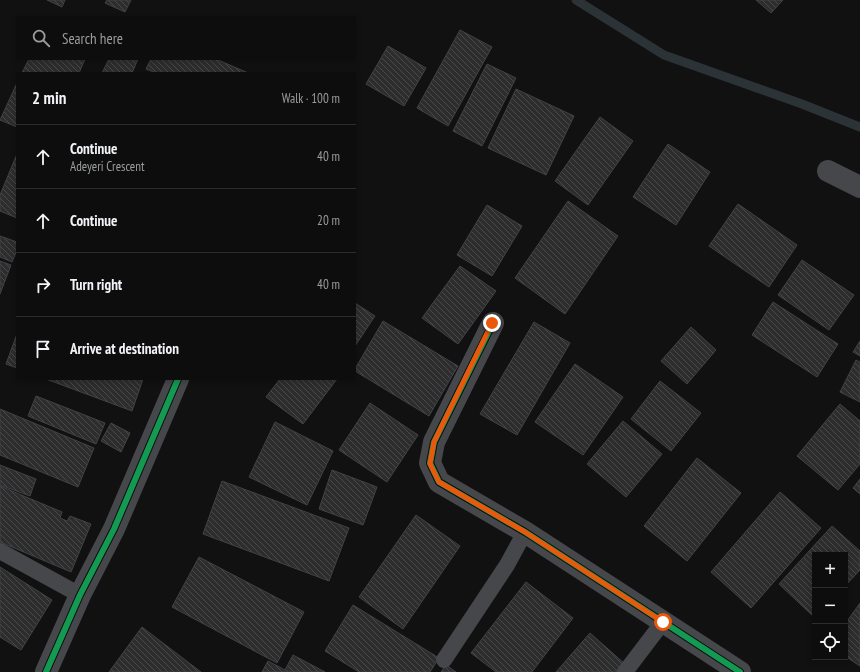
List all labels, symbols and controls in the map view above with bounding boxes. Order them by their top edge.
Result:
search box [16,16,356,60]
icon: search [30,27,52,49]
text: Search here [62,29,123,48]
text: 2 min [32,87,66,109]
text: Walk · 100 m [282,90,340,107]
text: Continue [70,139,117,158]
icon: ahead [32,146,54,168]
text: 40 m [317,148,340,165]
text: Adeyeri Crescent [70,158,145,175]
icon: ahead [32,210,54,232]
text: Continue [70,211,117,230]
text: 20 m [317,212,340,229]
icon: right [32,274,54,296]
text: Turn right [70,275,122,294]
text: 40 m [317,276,340,293]
route end [483,314,501,332]
icon: arrive [32,338,54,360]
text: Arrive at destination [70,339,179,358]
map controls [812,552,848,660]
button: + [812,552,848,588]
button: − [812,588,848,624]
route start [654,613,672,631]
button: locate [812,624,848,660]

